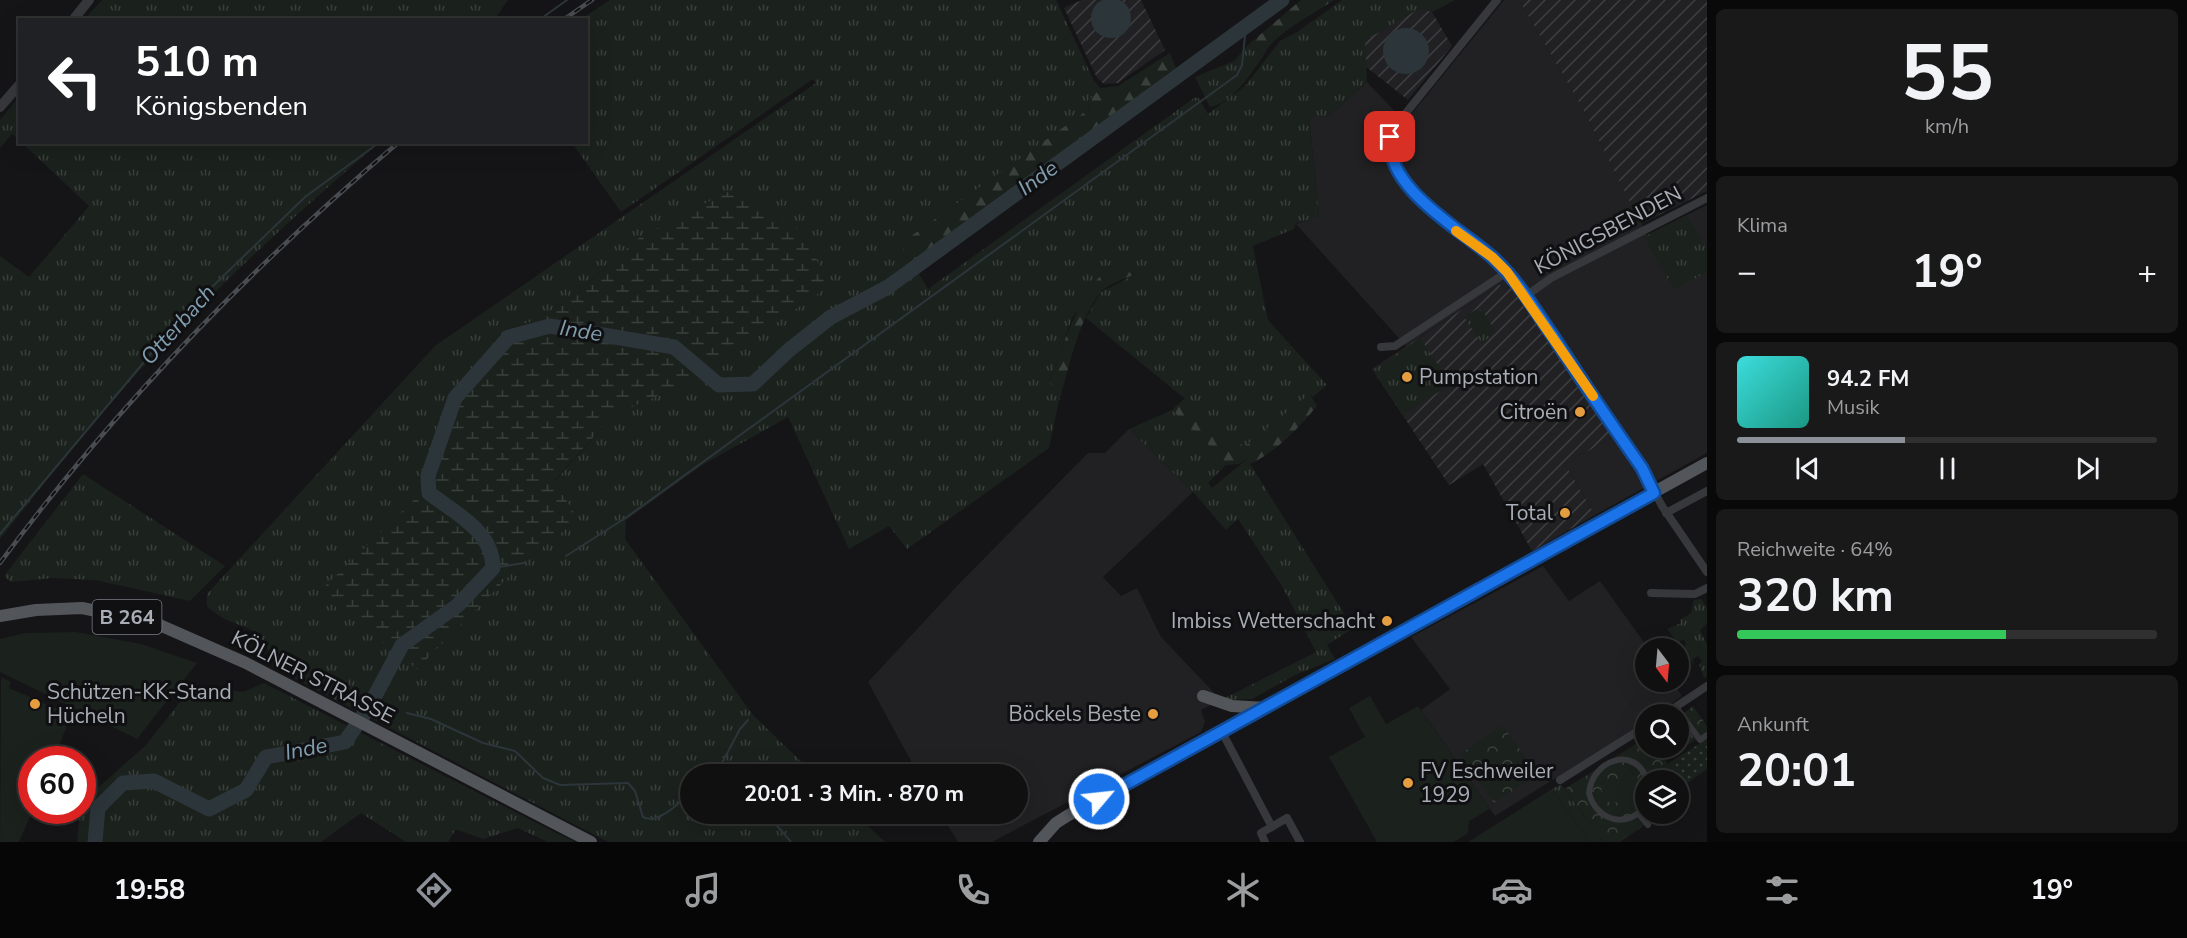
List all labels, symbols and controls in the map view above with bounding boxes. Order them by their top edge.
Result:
text: 55 [1900,20,1994,127]
text: 510 m [135,34,259,91]
icon: left [36,42,114,120]
text: Königsbenden [135,88,308,125]
pin [1364,111,1415,162]
text: km/h [1925,113,1969,140]
icon: arrive [1373,120,1406,153]
water label: Inde [1012,153,1064,203]
street label: KÖNIGSBENDEN [1529,179,1687,281]
text: Klima [1737,212,1788,239]
text: 19° [1911,242,1983,303]
text: − [1737,250,1757,295]
text: + [2137,250,2157,295]
water label: Otterbach [134,278,222,372]
water label: Inde [558,313,605,349]
place label: Pumpstation [1419,363,1538,391]
text: 94.2 FM [1827,364,1909,394]
marker: Pumpstation [1400,370,1414,384]
text: Musik [1827,394,1880,421]
place label: Citroën [1499,398,1568,426]
marker: Citroën [1573,405,1587,419]
icon: previous [1791,452,1824,485]
icon: pause [1931,452,1964,485]
icon: next [2071,452,2104,485]
place label: Total [1506,499,1554,527]
marker: Total [1558,506,1572,520]
text: Reichweite · 64% [1737,536,1893,563]
text: 320 km [1737,566,1894,627]
road number: B 264 [92,600,162,634]
place label: Imbiss Wetterschacht [1171,607,1376,635]
marker: Imbiss Wetterschacht [1380,614,1394,628]
street label: KÖLNER STRASSE [227,624,399,730]
north arrow [1635,638,1689,692]
map controls [1635,638,1689,824]
place label: Schützen-KK-Stand Hücheln [47,678,232,730]
marker: Schützen-KK-Stand Hücheln [28,697,42,711]
place label: Böckels Beste [1009,700,1141,728]
button: search [1635,704,1689,758]
marker: Böckels Beste [1146,707,1160,721]
text: Ankunft [1737,711,1809,738]
water label: Inde [282,730,330,768]
text: 20:01 [1737,741,1856,802]
speed limit sign: 60 [18,746,96,824]
place label: FV Eschweiler 1929 [1420,757,1554,809]
position arrow [1067,767,1131,831]
button: layers [1635,770,1689,824]
marker: FV Eschweiler 1929 [1401,776,1415,790]
text: 20:01 · 3 Min. · 870 m [744,779,964,809]
icon: directions [413,869,455,911]
icon: music [682,869,724,911]
icon: phone [952,869,994,911]
icon: climate [1222,869,1264,911]
icon: car [1491,869,1533,911]
icon: filters [1761,869,1803,911]
text: 19:58 [114,872,185,909]
text: 19° [2030,872,2073,909]

